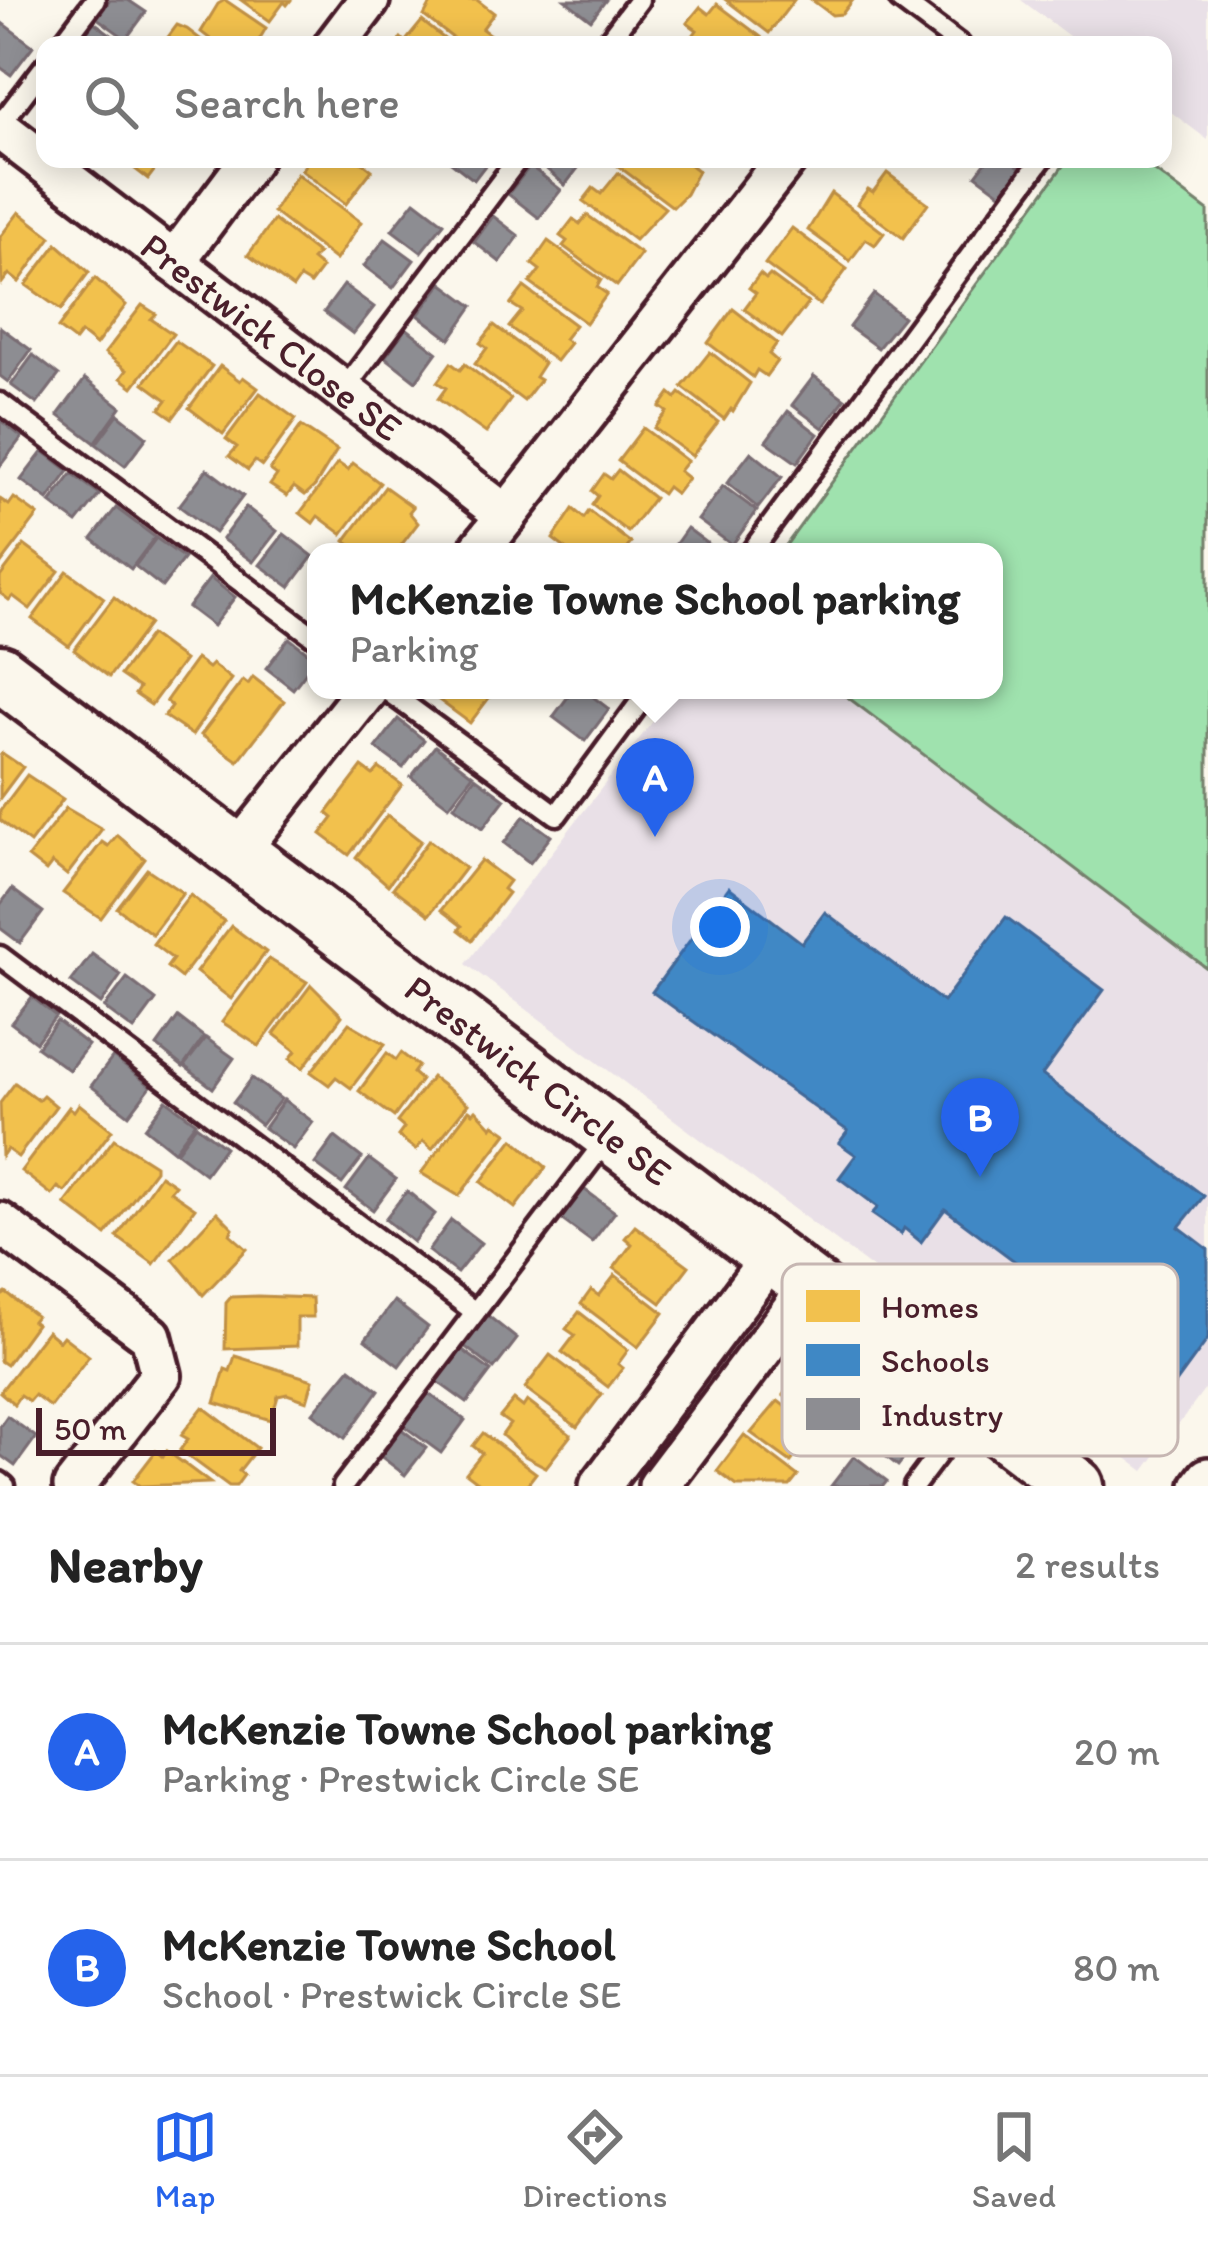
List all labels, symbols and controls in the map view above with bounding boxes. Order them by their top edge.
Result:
search box [36,36,1172,168]
icon: search [78,69,144,135]
text: Search here [174,75,400,129]
street label: Prestwick Close SE [132,222,411,451]
popup [307,543,1003,699]
text: McKenzie Towne School parking [350,571,960,625]
text: Parking [350,625,479,672]
pin: A [616,738,694,837]
your location [690,897,750,957]
street label: Prestwick Circle SE [396,965,681,1196]
pin: B [941,1078,1019,1177]
legend [782,1264,1178,1456]
text: Homes [881,1287,979,1326]
text: Schools [881,1341,990,1380]
text: Industry [881,1395,1004,1434]
scale bar [36,1402,276,1455]
text: 50 m [54,1409,127,1448]
text: Nearby [48,1534,203,1595]
text: 2 results [1015,1541,1160,1588]
text: McKenzie Towne School parking [162,1701,772,1755]
text: A [75,1728,99,1775]
text: 20 m [1074,1728,1160,1775]
text: Parking · Prestwick Circle SE [162,1755,639,1802]
text: McKenzie Towne School [162,1917,616,1971]
text: B [74,1944,100,1991]
text: 80 m [1073,1944,1160,1991]
text: School · Prestwick Circle SE [162,1971,622,2018]
tab: Map [152,2104,218,2215]
tab: Directions [522,2104,667,2215]
tab: Saved [972,2104,1056,2215]

